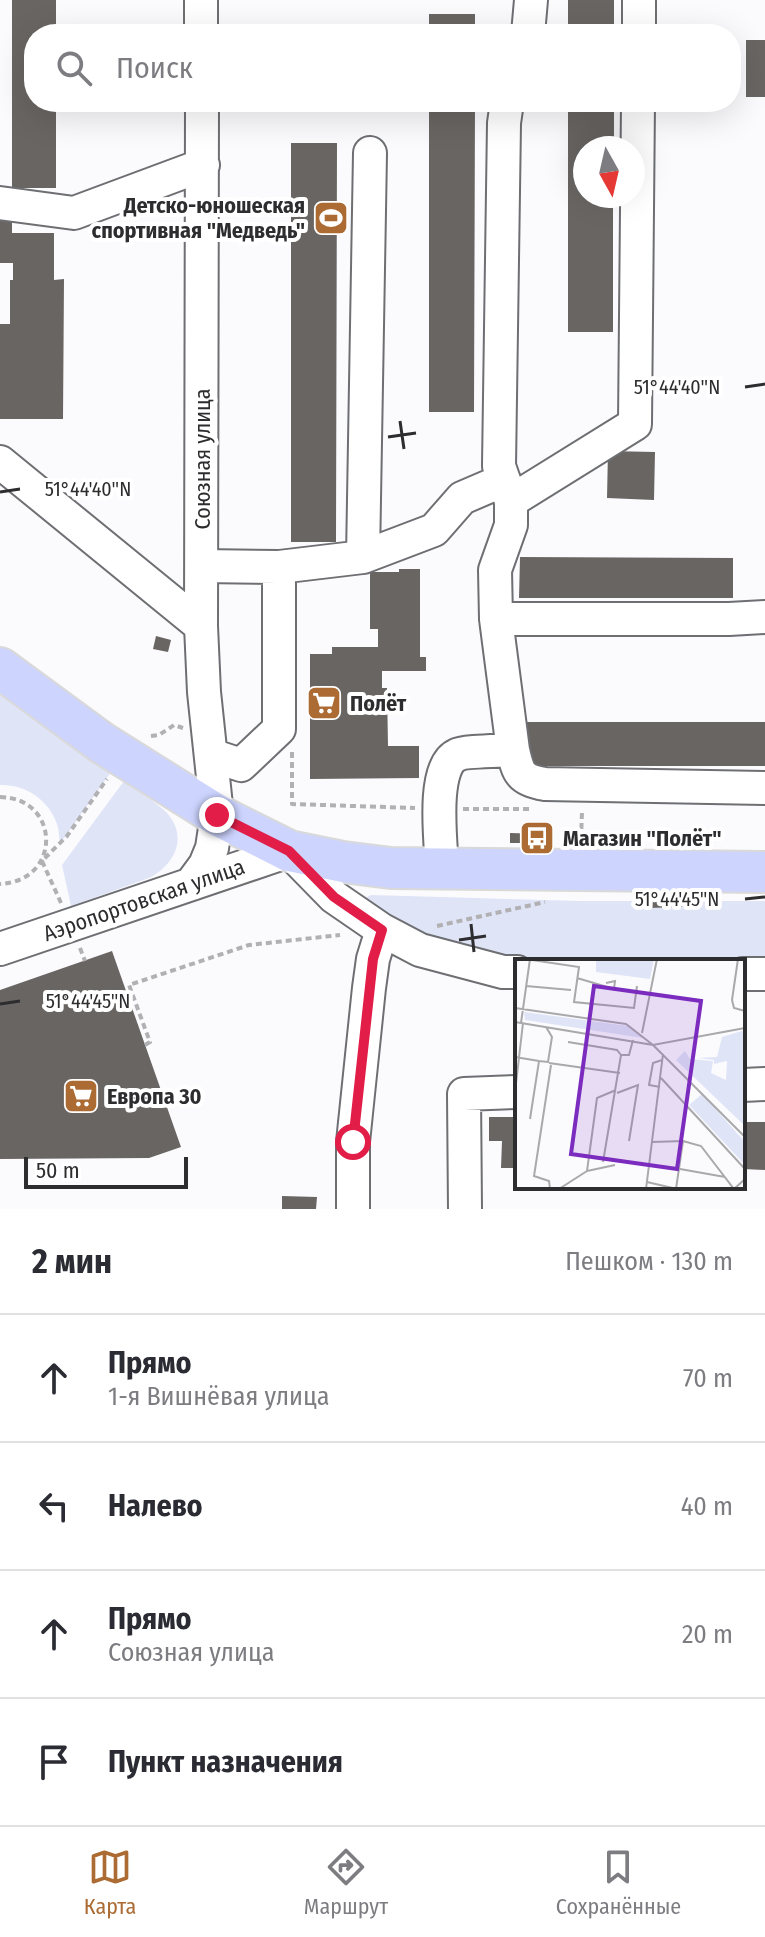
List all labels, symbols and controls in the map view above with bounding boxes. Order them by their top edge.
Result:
search box [24,24,741,112]
icon: search [52,46,96,90]
text: Поиск [116,50,193,86]
north arrow [573,136,645,208]
place label: Детско-юношеская спортивная "Медведь" [92,192,305,244]
sports icon: Детско-юношеская спортивная "Медведь" [312,199,350,237]
text: 51°44'40"N [634,375,720,399]
street label: Союзная улица [189,389,216,529]
text: 51°44'40"N [45,477,131,501]
supermarket icon: Полёт [305,684,343,722]
place label: Полёт [350,690,407,717]
route end [199,797,235,833]
bus stop icon: Магазин "Полёт" [518,819,556,857]
place label: Магазин "Полёт" [563,825,722,852]
street label: Аэропортовская улица [40,853,248,947]
text: 51°44'45"N [635,887,719,911]
inset map [515,959,745,1189]
text: 51°44'45"N [46,989,130,1013]
supermarket icon: Европа 30 [62,1077,100,1115]
place label: Европа 30 [107,1083,202,1110]
route start [335,1124,371,1160]
scale bar [24,1153,188,1189]
text: 50 m [36,1157,80,1184]
text: 2 мин [32,1241,112,1282]
text: Пешком · 130 m [565,1246,733,1277]
text: Прямо [108,1345,192,1381]
icon: ahead [32,1356,76,1400]
text: 70 m [683,1363,733,1394]
text: 1-я Вишнёвая улица [108,1381,330,1412]
icon: left [32,1484,76,1528]
text: Налево [108,1488,203,1524]
text: 40 m [681,1491,733,1522]
text: Прямо [108,1601,192,1637]
icon: ahead [32,1612,76,1656]
text: 20 m [682,1619,733,1650]
text: Союзная улица [108,1637,274,1668]
icon: arrive [32,1740,76,1784]
text: Пункт назначения [108,1744,343,1780]
tab: Карта [84,1845,136,1920]
tab: Маршрут [304,1845,388,1920]
tab: Сохранённые [556,1845,681,1920]

